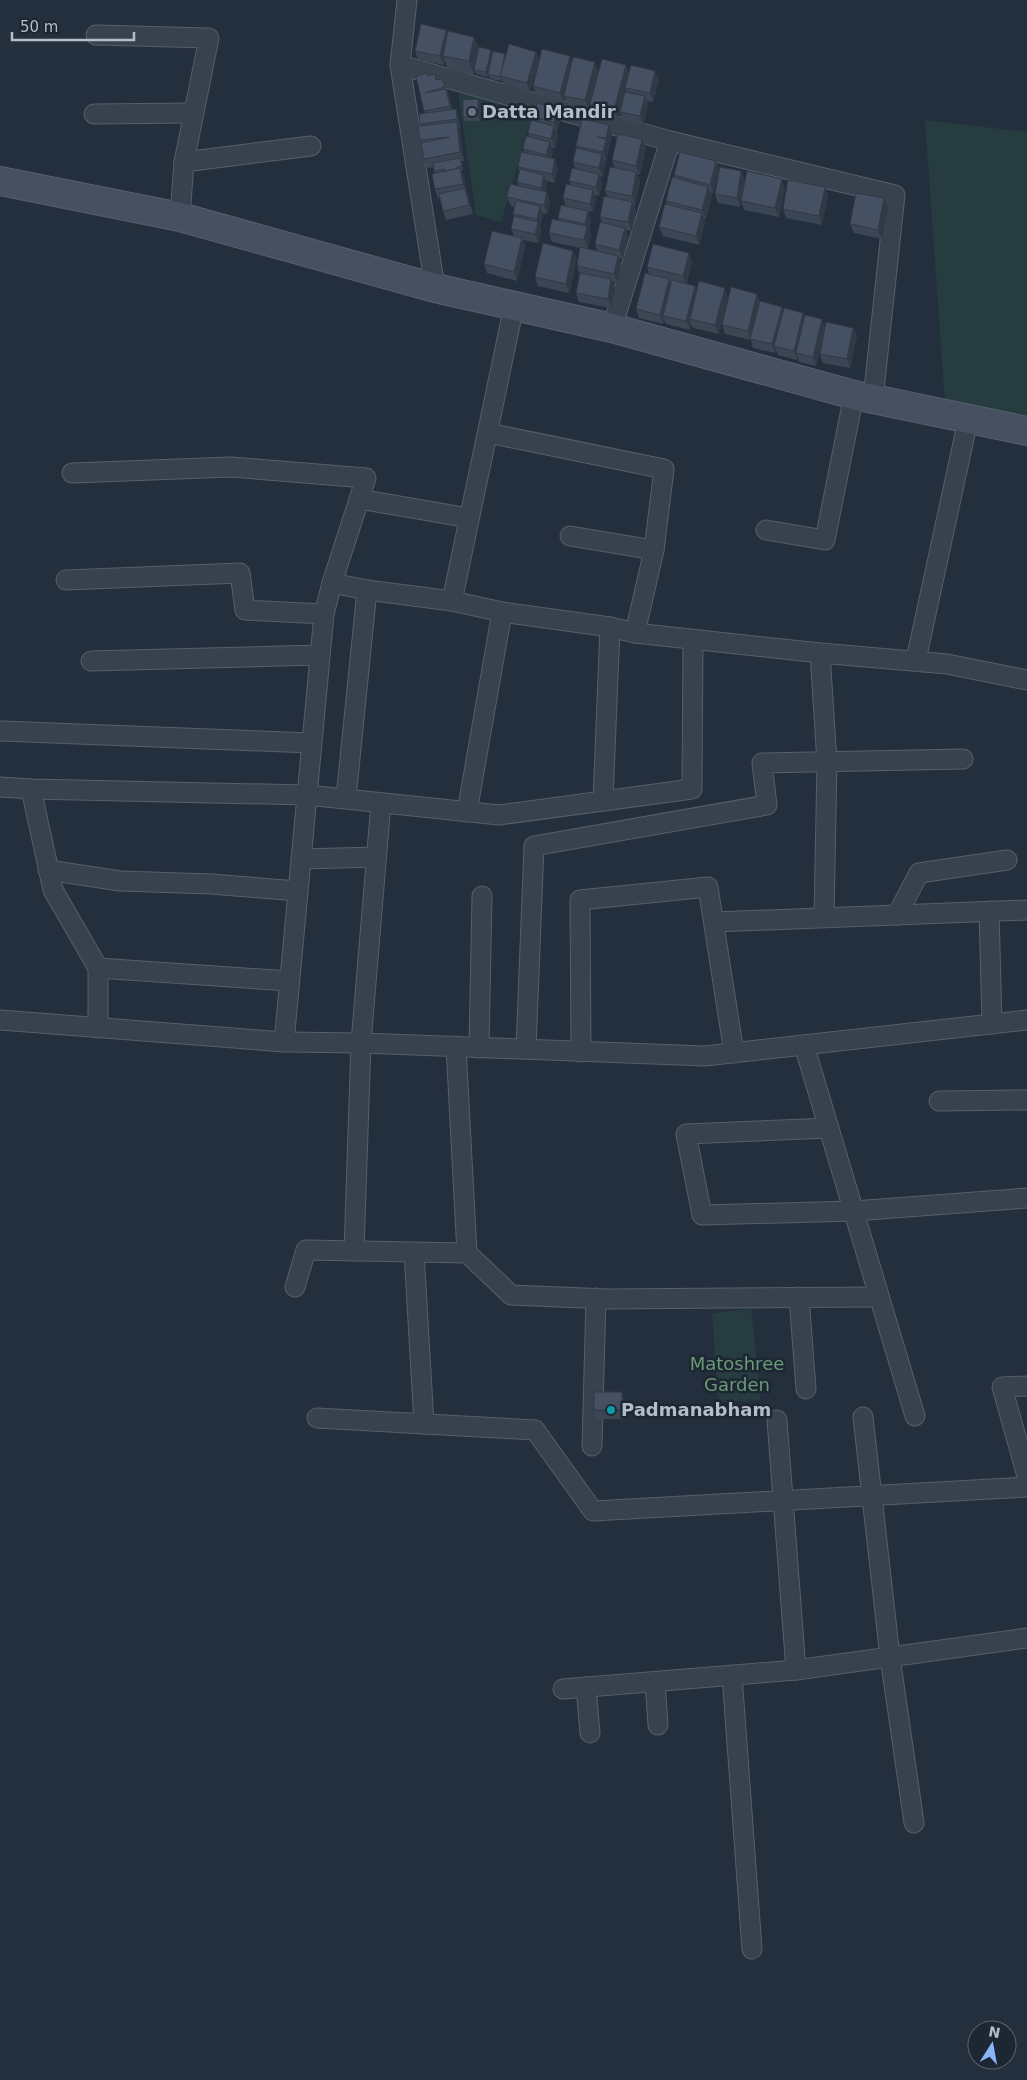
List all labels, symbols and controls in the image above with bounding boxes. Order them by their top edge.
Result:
scale bar [12,10,135,42]
text: 50 m [20,18,58,36]
place label: Datta Mandir [482,101,616,122]
marker: Datta Mandir [466,106,478,118]
park label: Matoshree Garden [690,1353,784,1395]
place label: Padmanabham [621,1399,771,1420]
marker: Padmanabham [605,1404,617,1416]
north arrow [967,2020,1017,2070]
text: N [987,2023,1002,2041]

